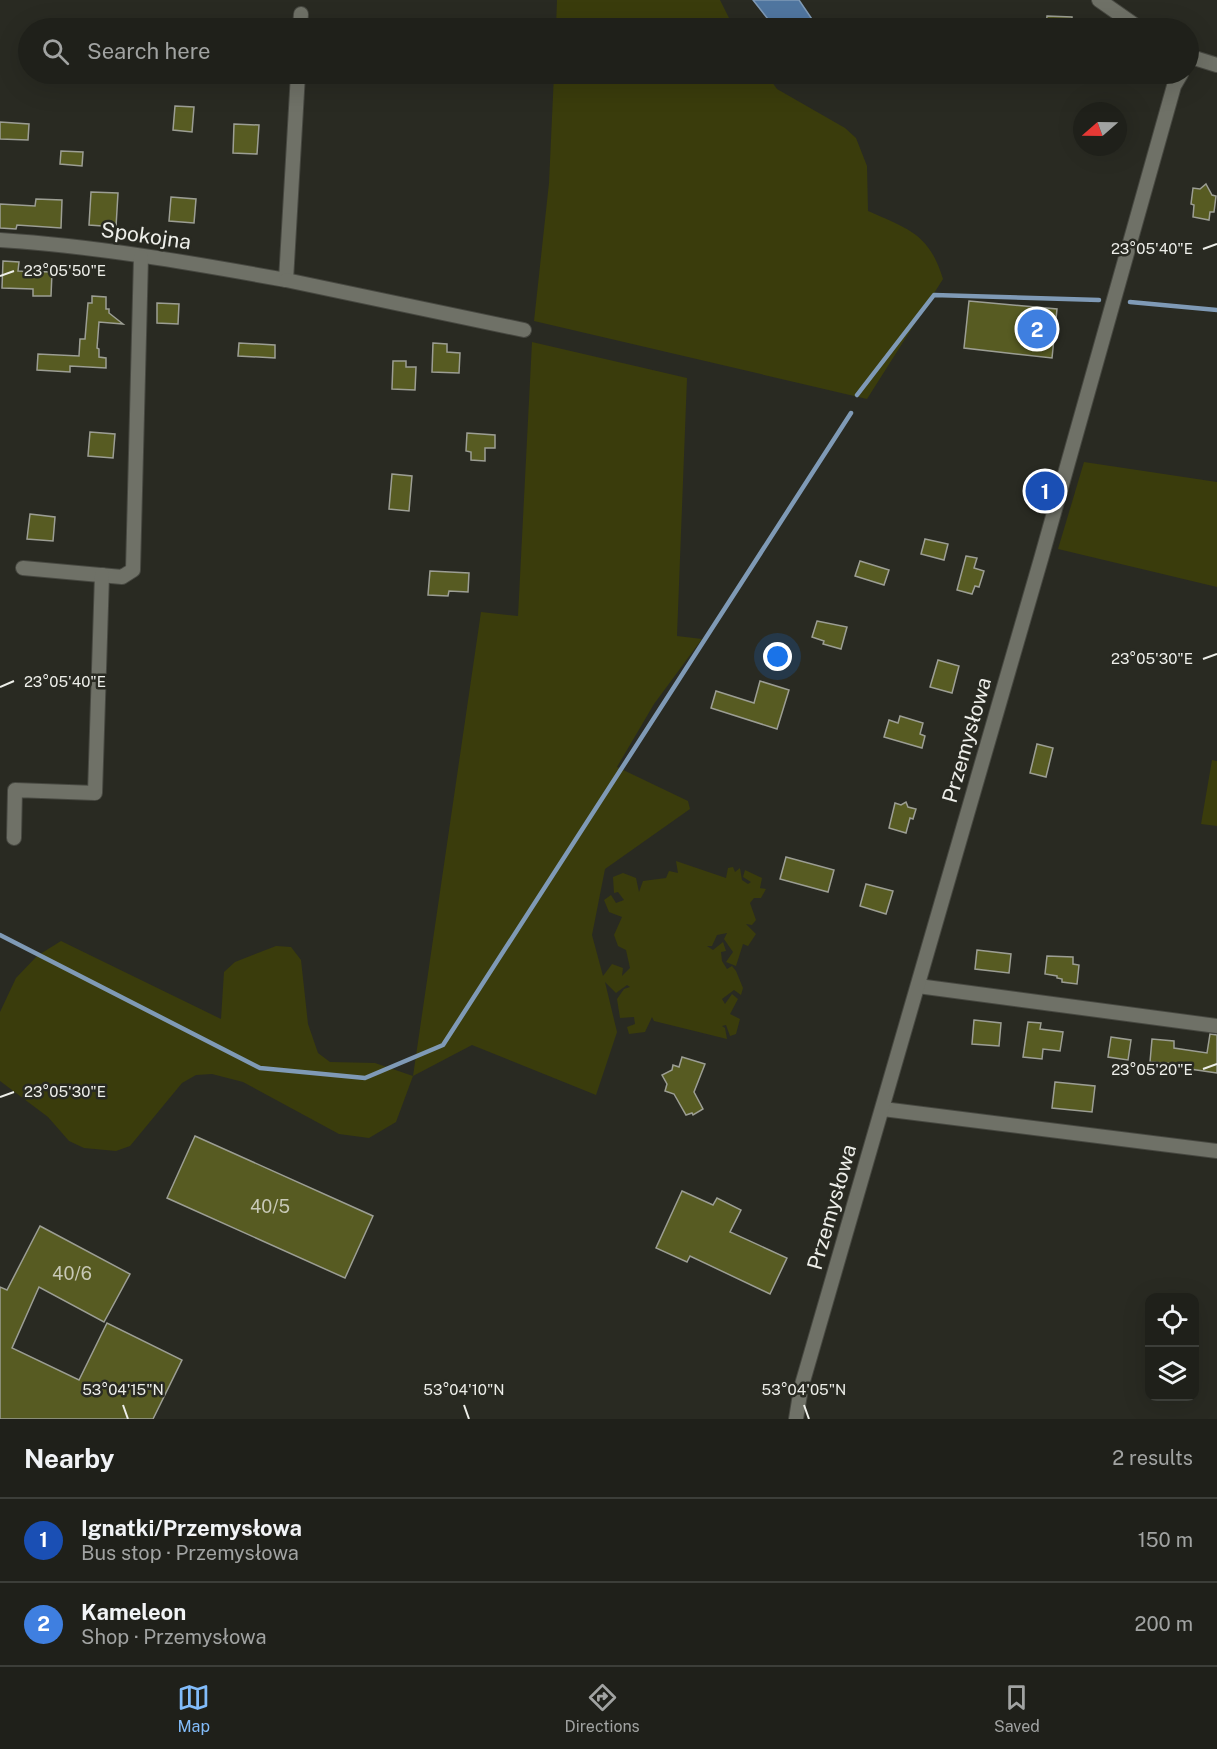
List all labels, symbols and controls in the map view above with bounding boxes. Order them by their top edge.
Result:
search box [18,18,1199,84]
icon: search [39,35,72,68]
text: Search here [87,38,211,64]
north arrow [1073,102,1127,156]
street label: Spokojna [99,217,193,254]
text: 23°05'40"E [1111,240,1193,257]
text: 23°05'50"E [24,262,106,279]
pin: 2 [1018,306,1056,352]
pin: 1 [1026,468,1064,514]
your location [763,642,792,671]
text: 23°05'30"E [1111,650,1193,667]
text: 23°05'40"E [24,673,106,690]
street label: Przemysłowa [937,674,996,806]
text: 23°05'20"E [1111,1061,1193,1078]
text: 23°05'30"E [24,1083,106,1100]
street label: Przemysłowa [802,1141,861,1273]
house number: 40/5 [250,1196,290,1217]
house number: 40/6 [52,1263,92,1284]
map controls [1145,1293,1199,1401]
button: locate [1145,1293,1199,1347]
button: layers [1145,1347,1199,1401]
text: 53°04'15"N [82,1381,164,1398]
text: 53°04'10"N [423,1381,505,1398]
text: 53°04'05"N [762,1381,846,1398]
text: Nearby [24,1443,114,1474]
text: 2 results [1112,1446,1193,1470]
text: Ignatki/Przemysłowa [81,1515,302,1541]
text: 1 [39,1528,48,1552]
text: 150 m [1138,1528,1193,1552]
text: Bus stop · Przemysłowa [81,1541,299,1565]
text: Kameleon [81,1599,186,1625]
text: 2 [37,1612,50,1636]
text: 200 m [1135,1612,1193,1636]
text: Shop · Przemysłowa [81,1625,266,1649]
tab: Map [177,1681,210,1736]
tab: Directions [565,1681,640,1736]
tab: Saved [994,1681,1040,1736]

